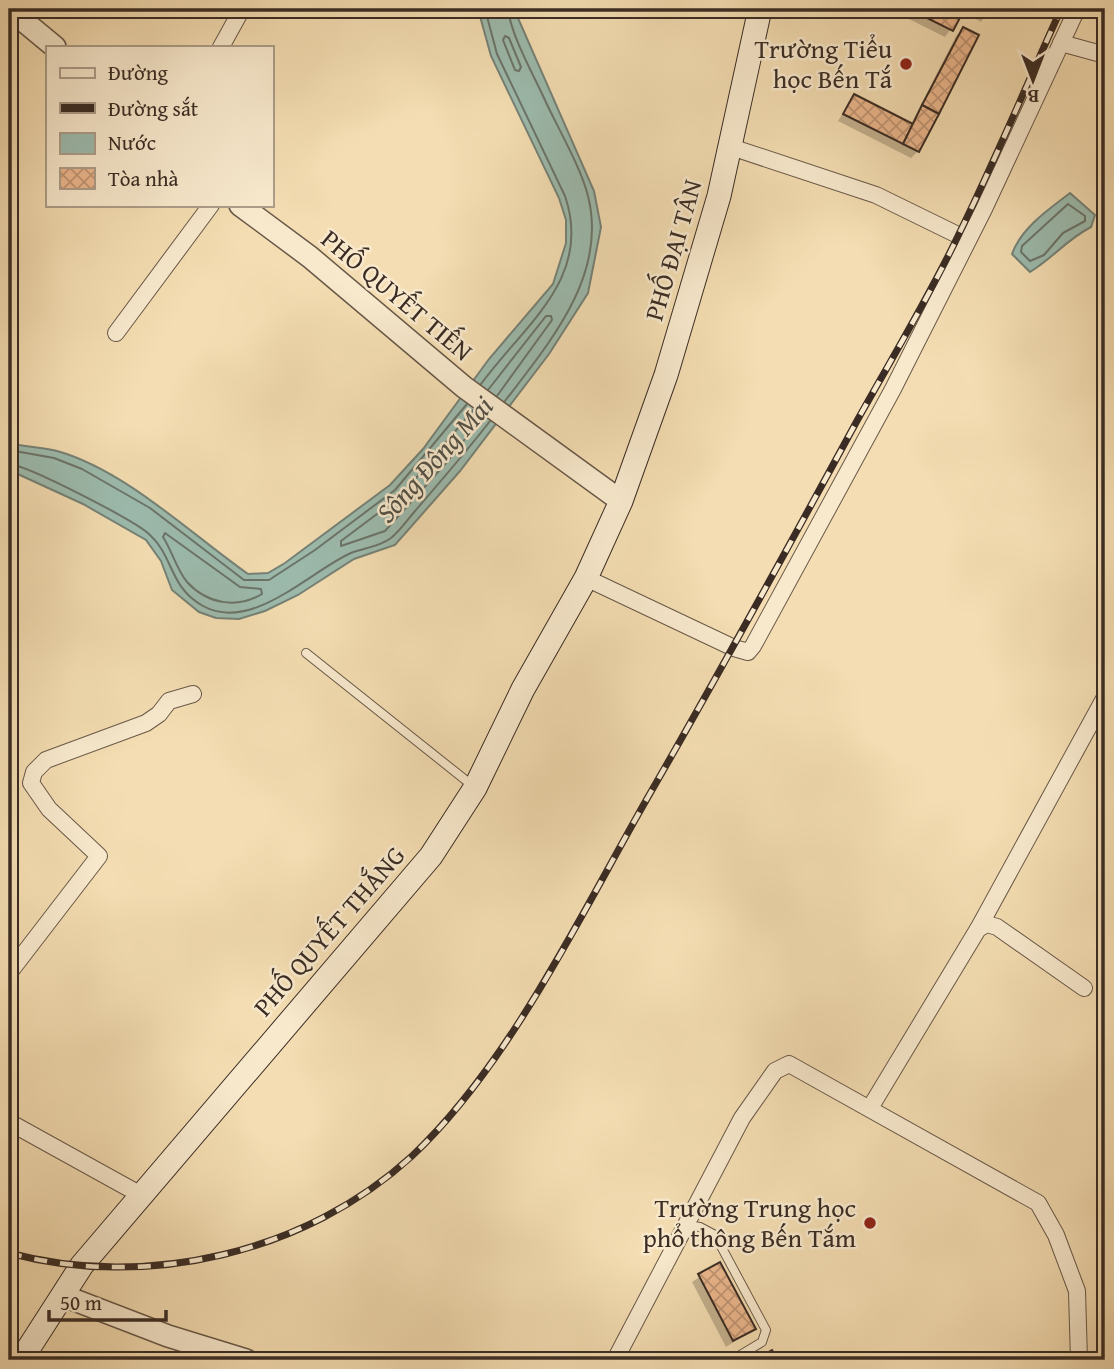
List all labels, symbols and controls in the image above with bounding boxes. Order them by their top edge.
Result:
place label: Trường Tiểu học Bến Tắ [754,29,893,98]
legend [46,46,273,206]
north arrow [998,46,1068,116]
marker: Trường Tiểu học Bến Tắ [898,56,914,72]
text: Đường [108,57,169,88]
text: B [1027,83,1039,111]
text: Đường sắt [108,93,199,124]
text: Nước [108,127,156,158]
text: Tòa nhà [108,163,179,194]
street label: PHỐ ĐẠI TÂN [634,175,711,325]
street label: PHỐ QUYẾT TIẾN [313,219,482,370]
water label: Sông Đông Mai [365,386,502,531]
street label: PHỐ QUYẾT THẮNG [243,837,414,1024]
place label: Trường Trung học phổ thông Bến Tắm [643,1188,856,1257]
marker: Trường Trung học phổ thông Bến Tắm [862,1215,878,1231]
scale bar [49,1278,166,1322]
text: 50 m [60,1287,102,1318]

